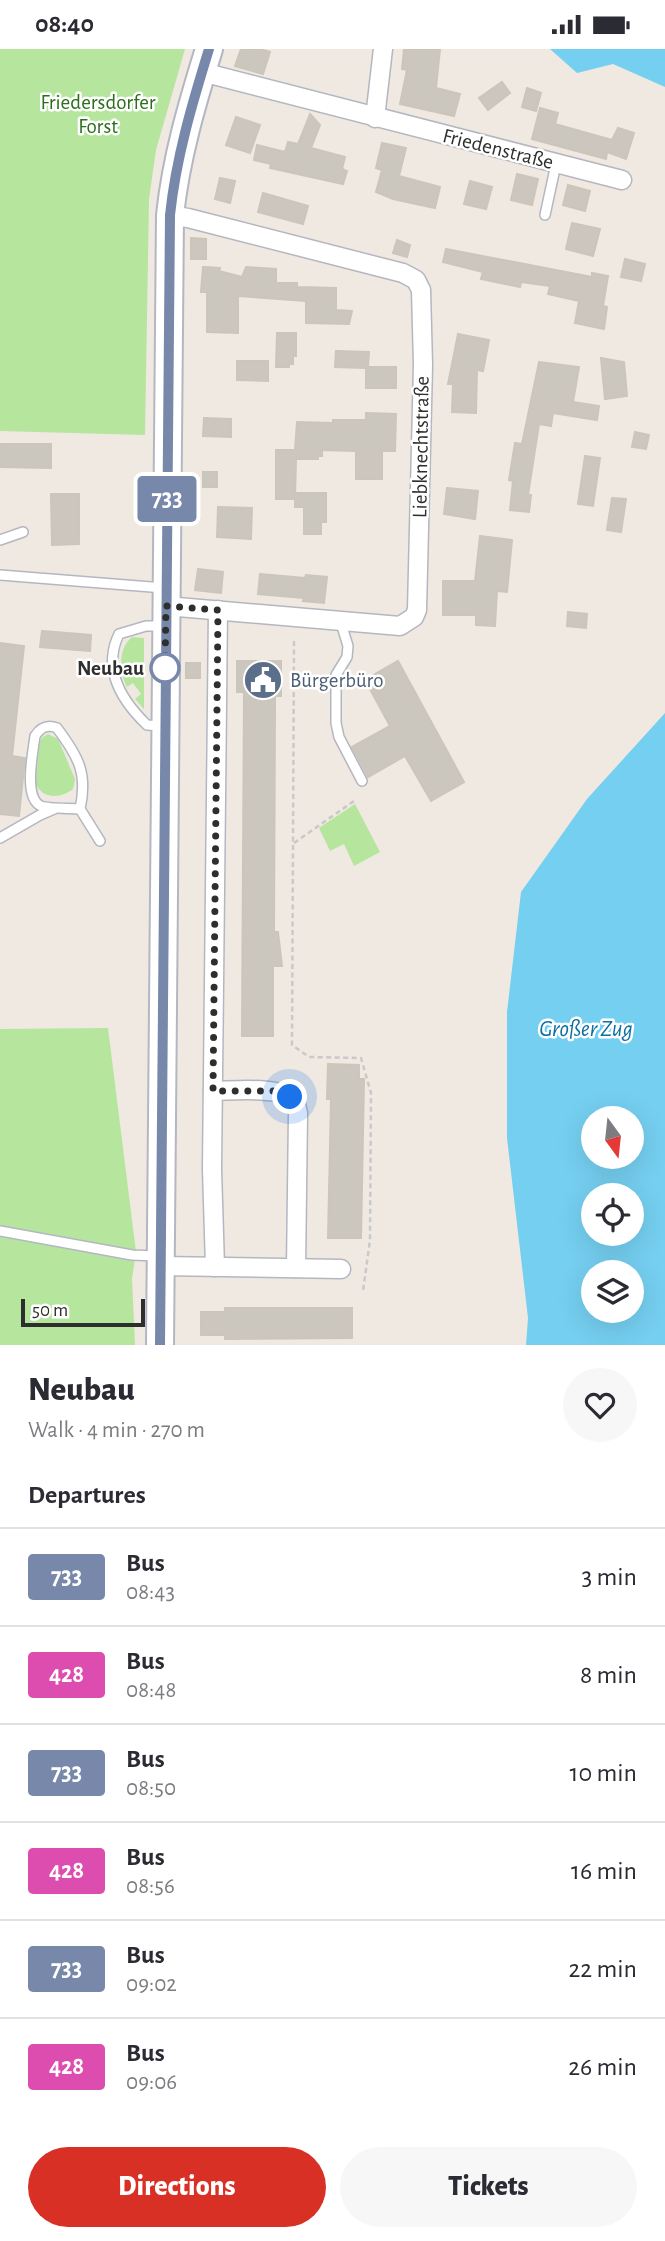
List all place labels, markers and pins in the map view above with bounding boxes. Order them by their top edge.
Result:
marker: Neubau [150,653,180,683]
place label: Neubau [77,658,144,679]
public building icon: Bürgerbüro [242,659,284,701]
place label: Bürgerbüro [290,670,384,691]

